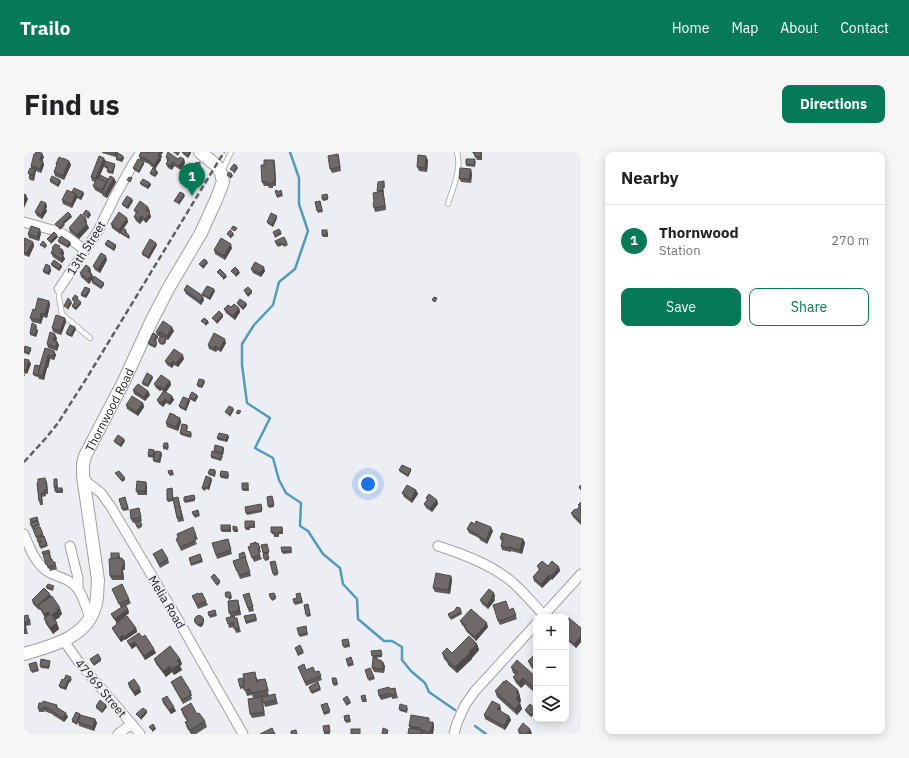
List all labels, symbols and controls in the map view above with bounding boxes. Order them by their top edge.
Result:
text: Trailo [20,16,70,40]
text: Home [672,19,709,37]
text: Map [731,19,758,37]
text: About [780,19,818,37]
text: Contact [840,19,889,37]
button: Directions [782,85,885,123]
text: Find us [24,86,120,123]
pin: 1 [179,163,205,196]
text: Nearby [621,167,679,189]
street label: 13th Street [63,218,109,278]
text: Thornwood [659,223,739,242]
text: 1 [630,232,638,249]
text: 270 m [831,232,869,249]
text: Station [659,242,701,259]
button: Save [621,288,741,326]
button: Share [749,288,869,326]
street label: Thornwood Road [81,366,136,454]
your location [358,474,378,494]
street label: Melia Road [145,573,189,631]
map controls [533,614,569,722]
button: + [533,614,569,650]
button: − [533,650,569,686]
street label: 47969 Street [72,656,130,720]
button: layers [533,686,569,722]

